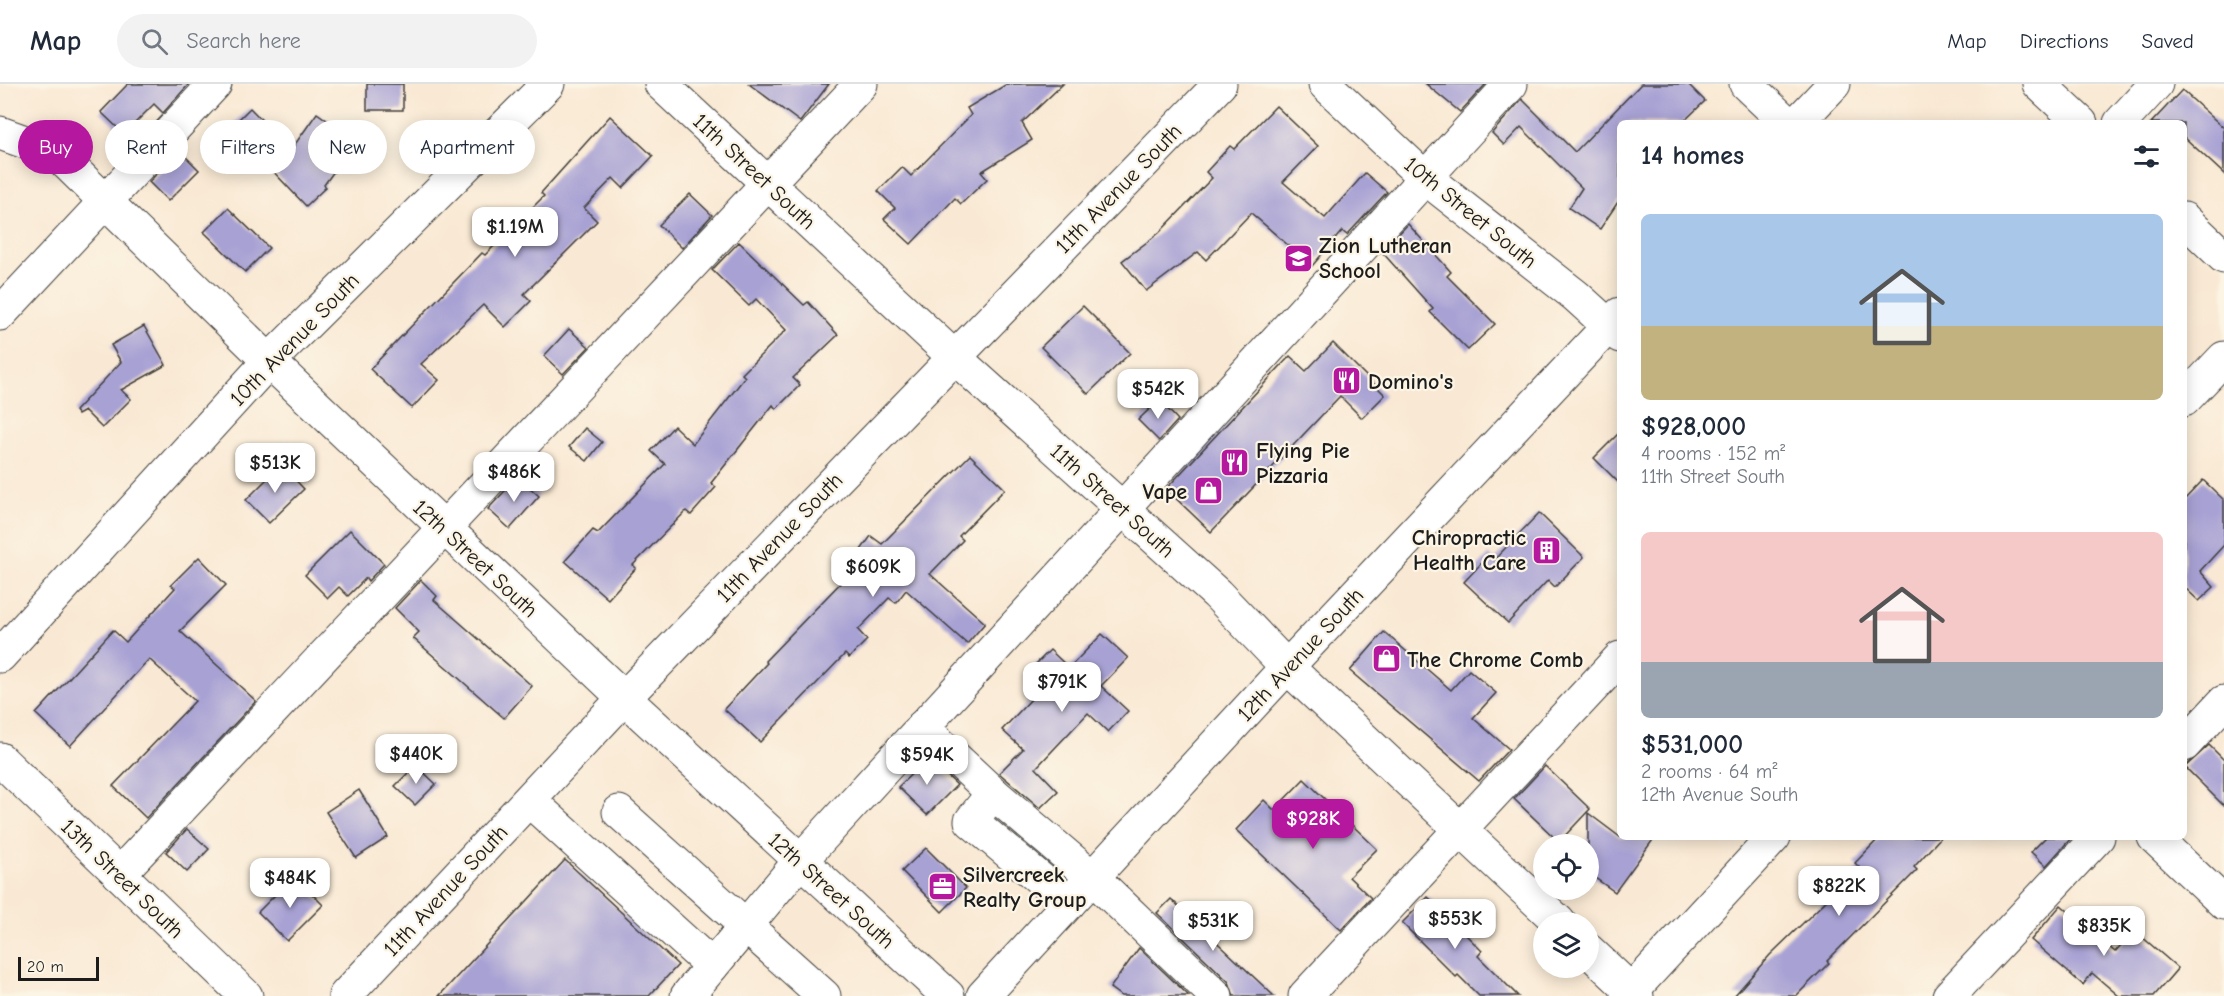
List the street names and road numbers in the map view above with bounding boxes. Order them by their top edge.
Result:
street label: 11th Street South [688,108,821,235]
street label: 11th Avenue South [1050,118,1187,259]
street label: 10th Street South [1399,151,1542,274]
street label: 10th Avenue South [225,268,365,412]
street label: 11th Street South [1045,438,1180,563]
street label: 11th Avenue South [711,467,848,608]
street label: 12th Street South [408,494,543,623]
street label: 12th Avenue South [1232,583,1369,727]
street label: 13th Street South [55,814,189,944]
street label: 11th Avenue South [378,820,513,962]
street label: 12th Street South [763,827,900,954]

